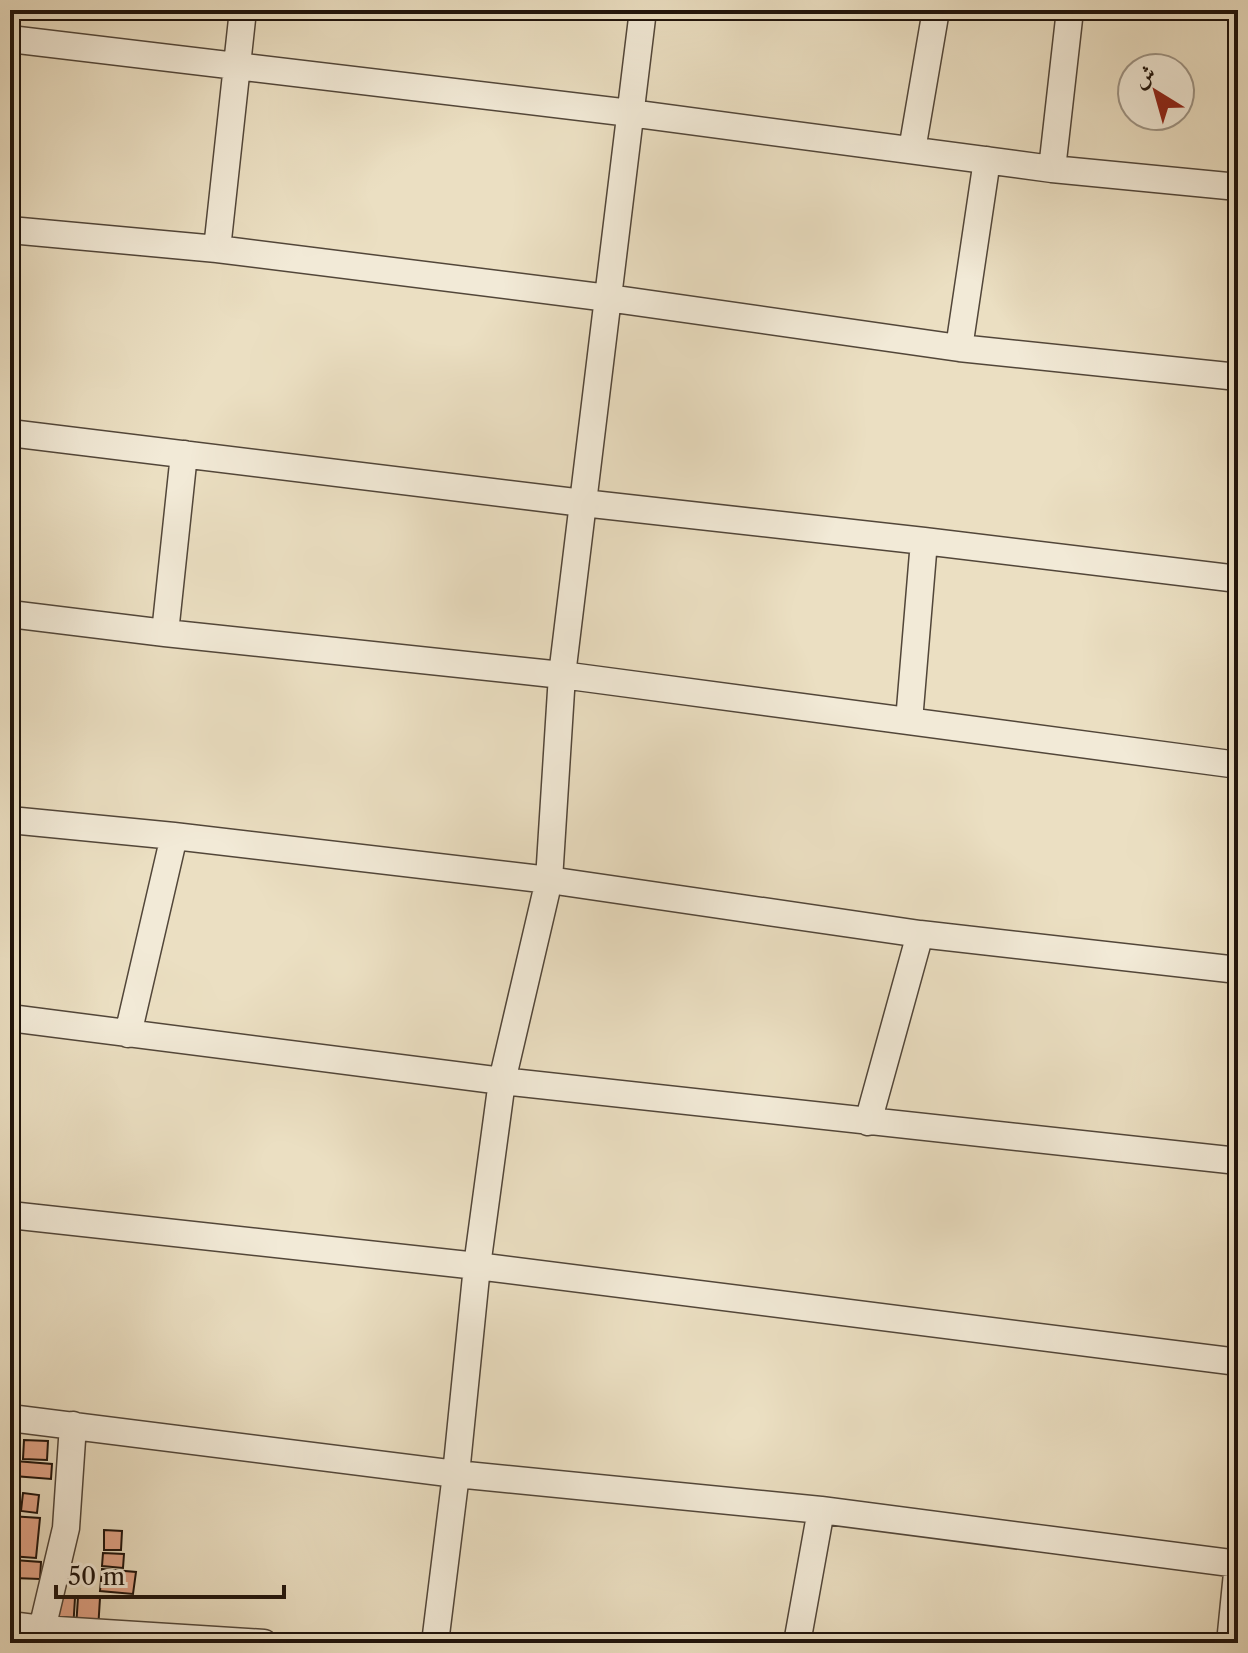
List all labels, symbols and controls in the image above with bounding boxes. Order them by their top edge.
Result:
north arrow [1116,52,1196,132]
text: ش [1127,59,1161,94]
scale bar [56,1549,284,1599]
text: 50 m [68,1562,125,1591]

